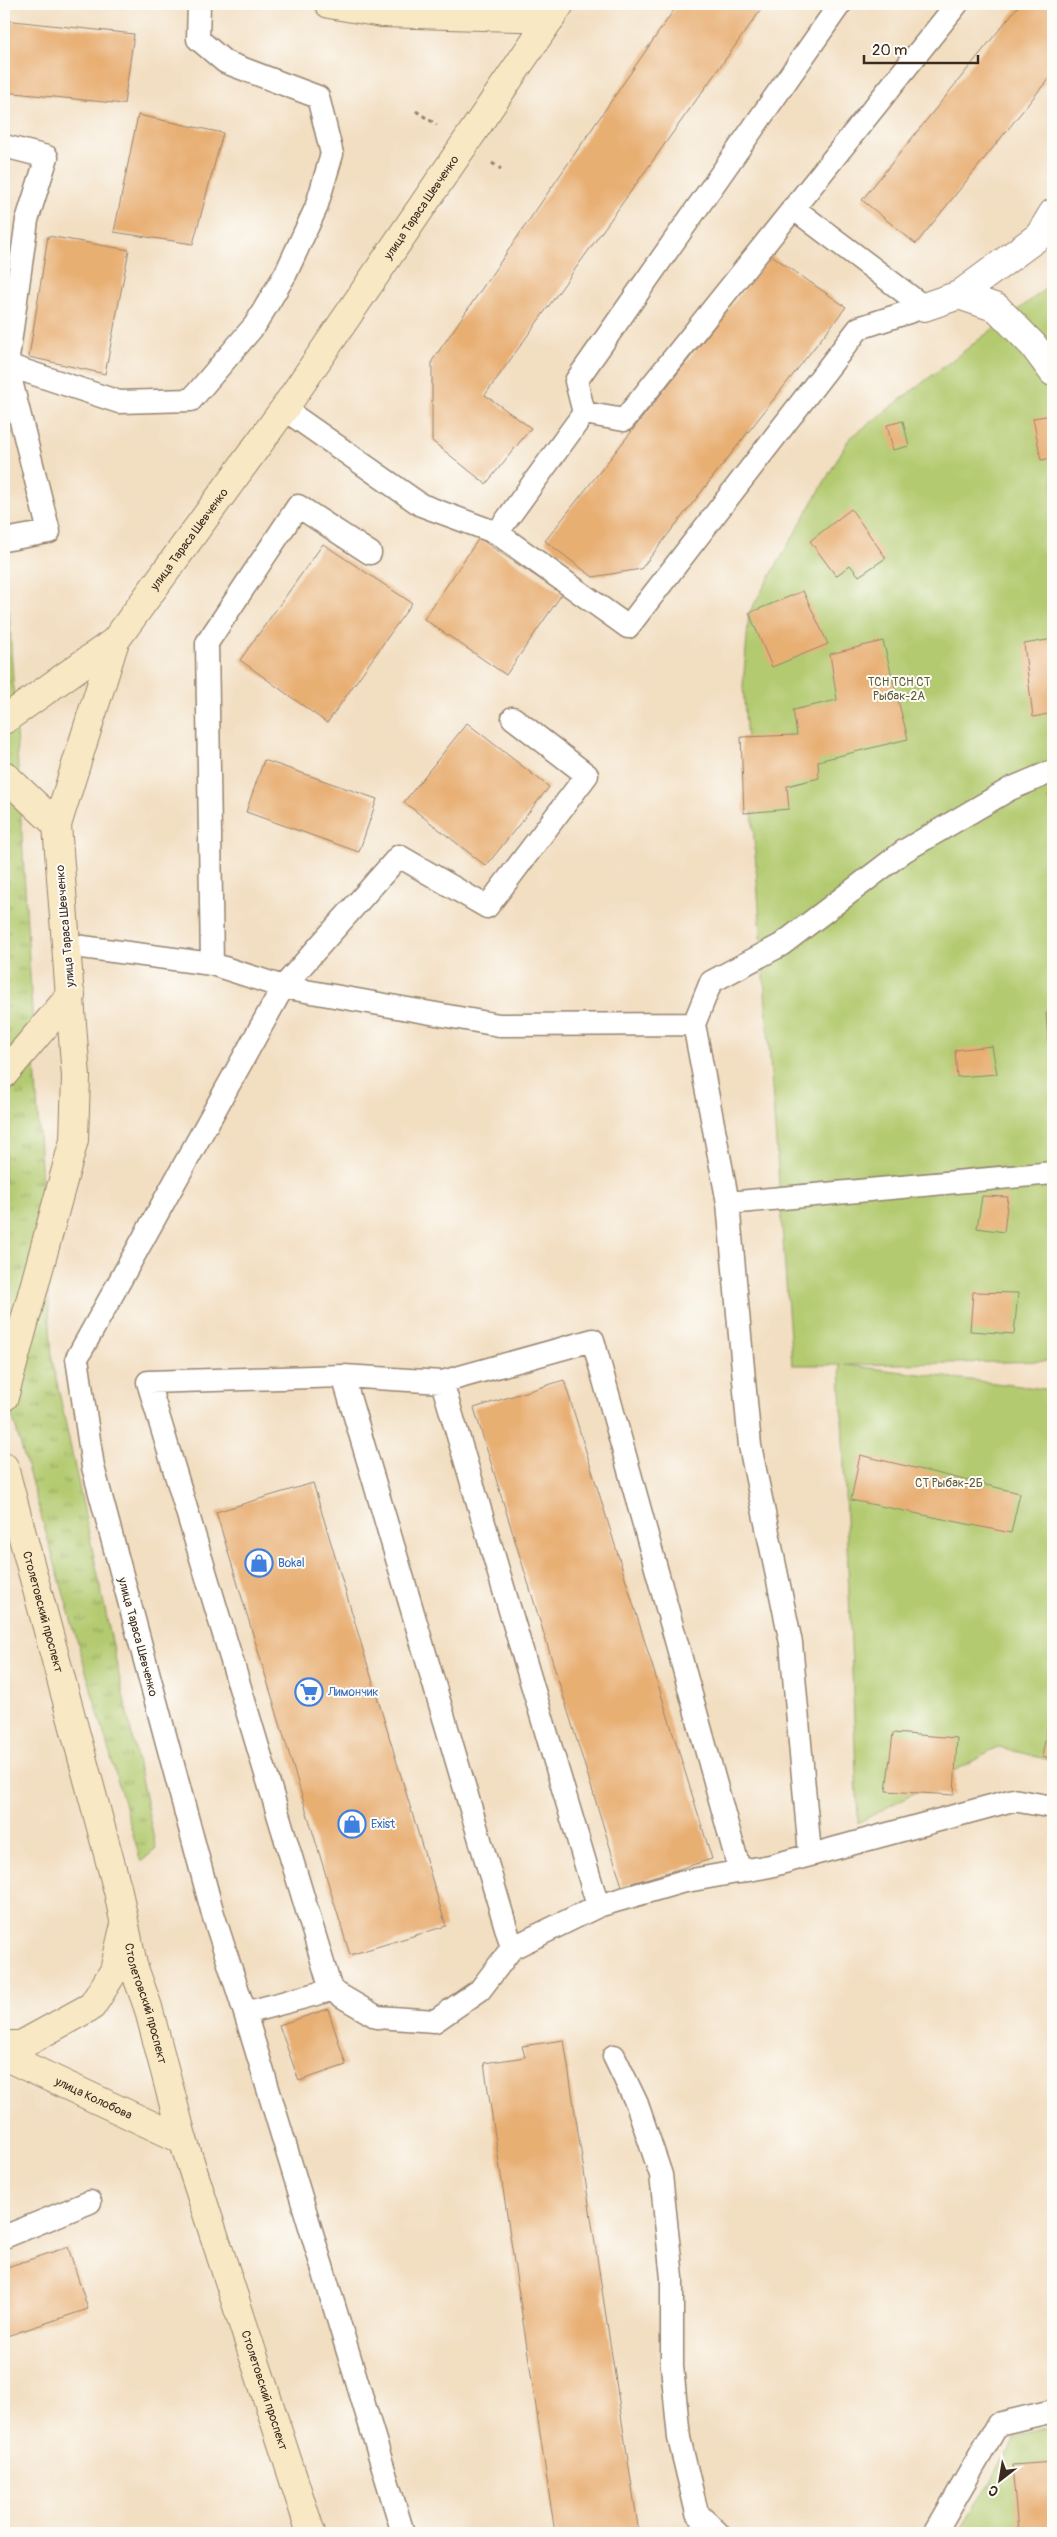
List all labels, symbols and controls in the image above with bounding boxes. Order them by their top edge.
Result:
scale bar [864,32,978,64]
text: 20 m [872,41,907,60]
street label: улица Тараса Шевченко [380,152,463,263]
street label: улица Тараса Шевченко [147,485,232,594]
park label: ТСН ТСН СТ Рыбак-2А [868,675,931,704]
street label: улица Тараса Шевченко [53,864,78,989]
park label: СТ Рыбак-2Б [915,1476,983,1491]
shop icon: Bokal [244,1548,274,1578]
street label: Столетовский проспект [19,1550,66,1674]
place label: Bokal [278,1556,305,1571]
street label: улица Тараса Шевченко [114,1575,161,1699]
supermarket icon: Лимончик [294,1677,324,1707]
place label: Лимончик [327,1685,378,1700]
shop icon: Exist [337,1809,367,1839]
place label: Exist [371,1817,395,1832]
street label: Столетовский проспект [121,1942,170,2066]
street label: улица Колобова [52,2074,135,2123]
street label: Столетовский проспект [238,2329,291,2452]
north arrow [974,2454,1024,2504]
text: С [985,2481,1002,2500]

